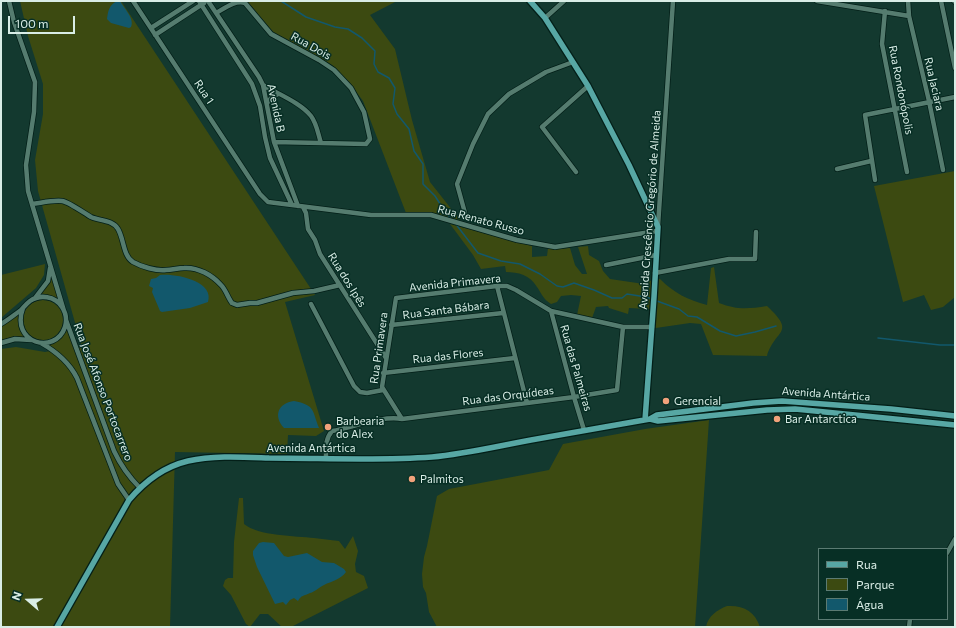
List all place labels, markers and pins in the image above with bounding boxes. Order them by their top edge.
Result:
place label: Gerencial [674,394,721,408]
marker: Gerencial [661,396,671,406]
place label: Bar Antarctica [785,412,857,426]
place label: Barbearia do Alex [336,414,384,440]
marker: Bar Antarctica [772,414,782,424]
marker: Barbearia do Alex [323,422,333,432]
place label: Palmitos [420,472,464,486]
marker: Palmitos [407,474,417,484]

